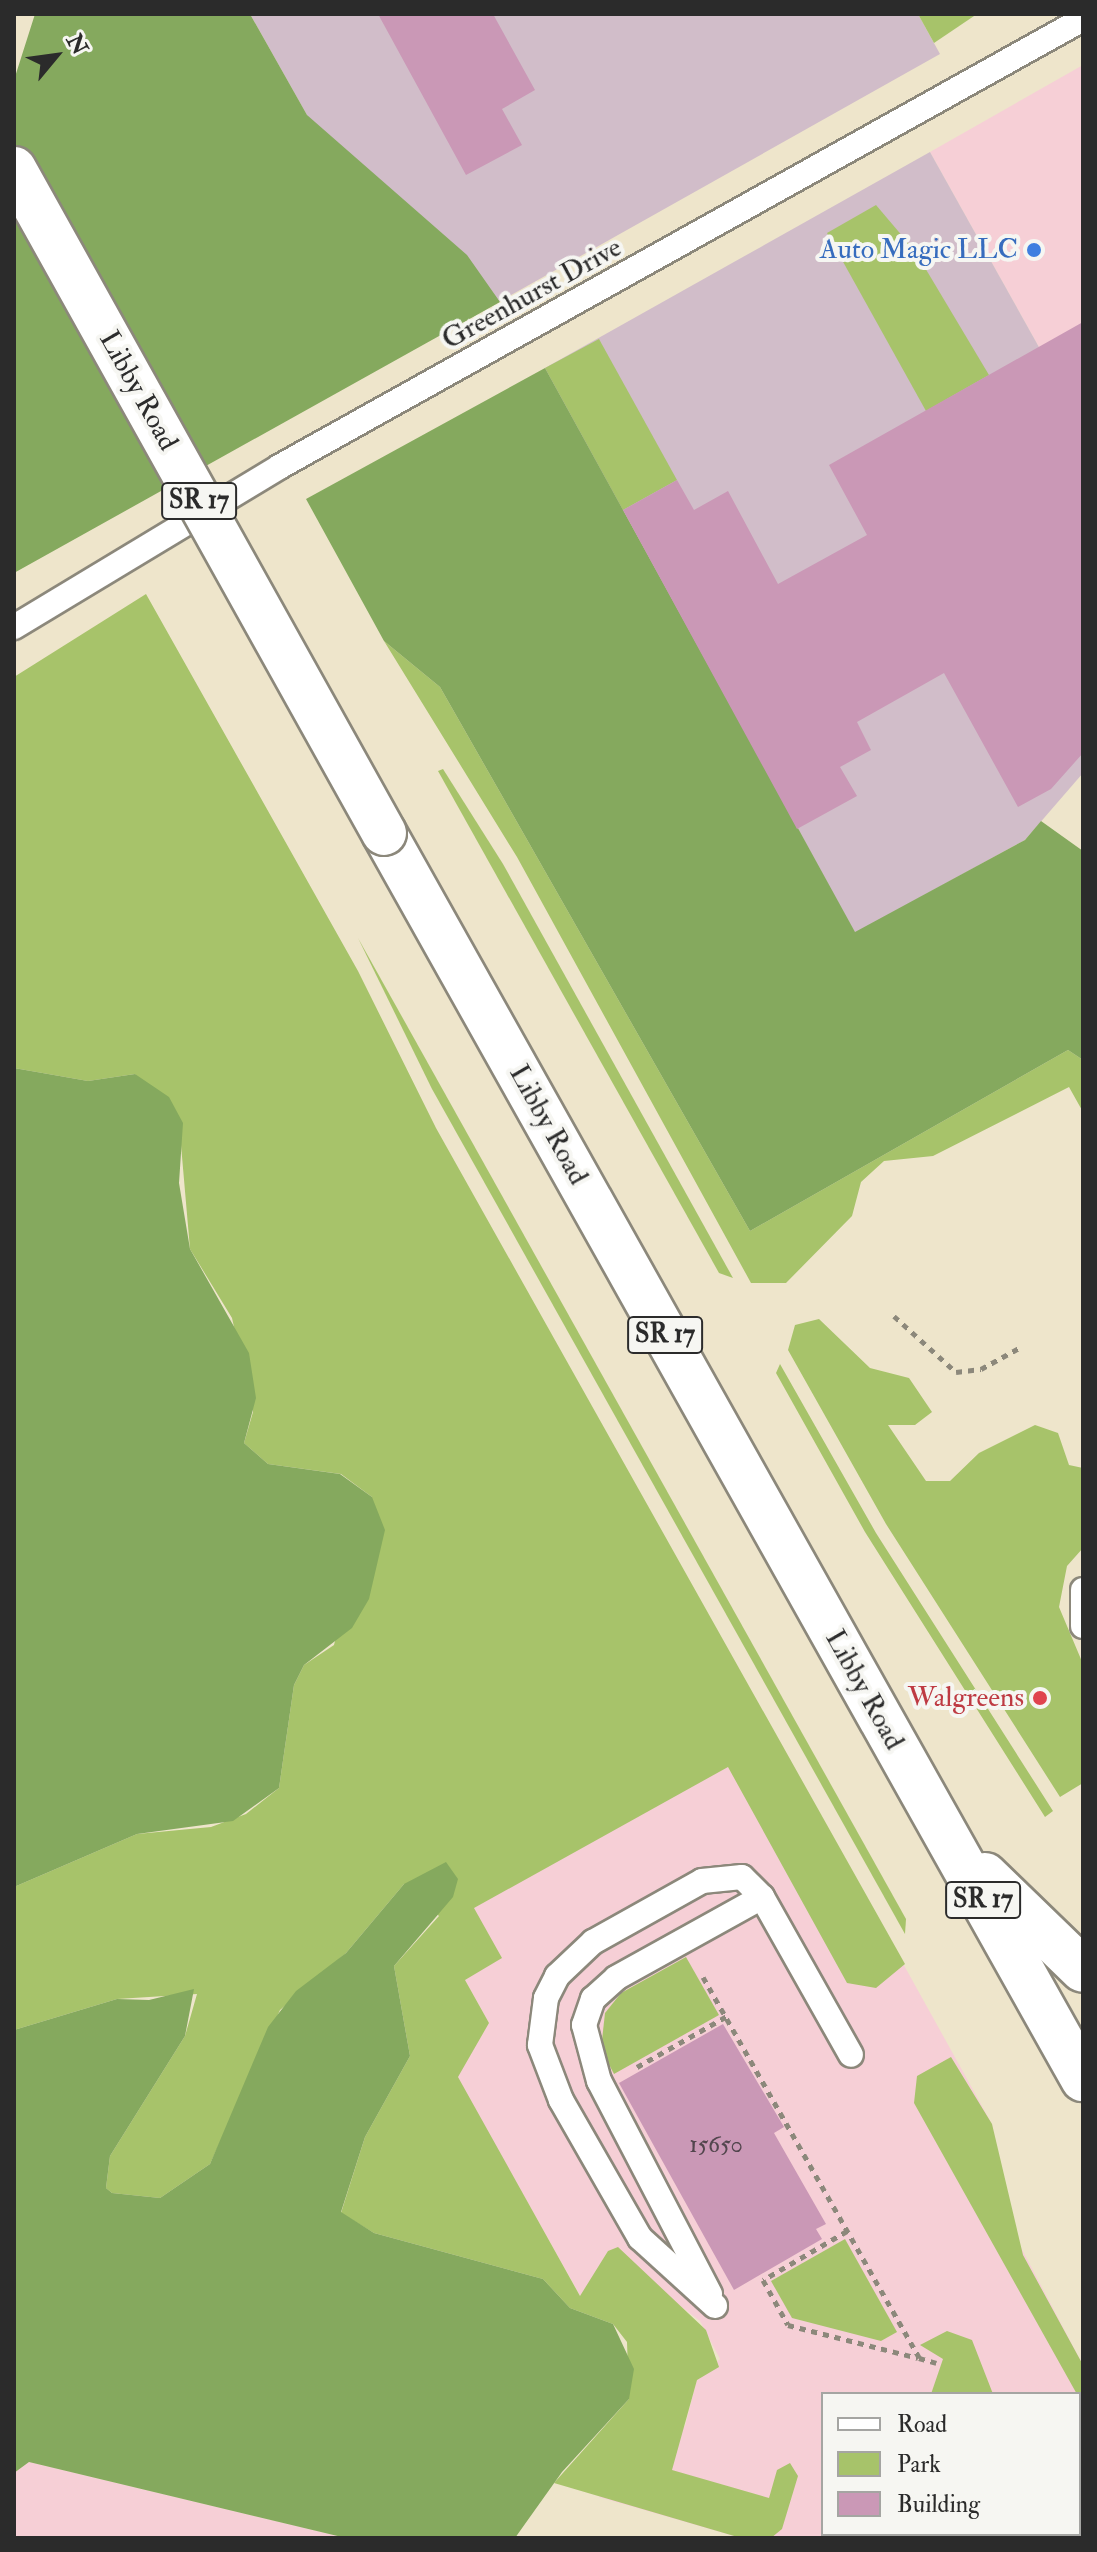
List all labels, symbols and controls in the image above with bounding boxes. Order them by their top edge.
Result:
north arrow [16,16,96,96]
text: N [60,29,94,60]
street label: Greenhurst Drive [436,231,628,357]
place label: Auto Magic LLC [820,233,1018,267]
marker: Auto Magic LLC [1025,241,1043,259]
street label: Libby Road [91,325,185,457]
road number: SR 17 [161,479,237,523]
street label: Libby Road [501,1059,595,1191]
road number: SR 17 [627,1313,703,1357]
street label: Libby Road [817,1624,911,1756]
place label: Walgreens [908,1681,1024,1715]
marker: Walgreens [1031,1689,1049,1707]
road number: SR 17 [945,1878,1021,1922]
house number: 15650 [689,2131,743,2159]
legend [821,2392,1081,2536]
text: Road [897,2409,947,2440]
text: Park [897,2449,941,2480]
text: Building [897,2489,980,2520]

